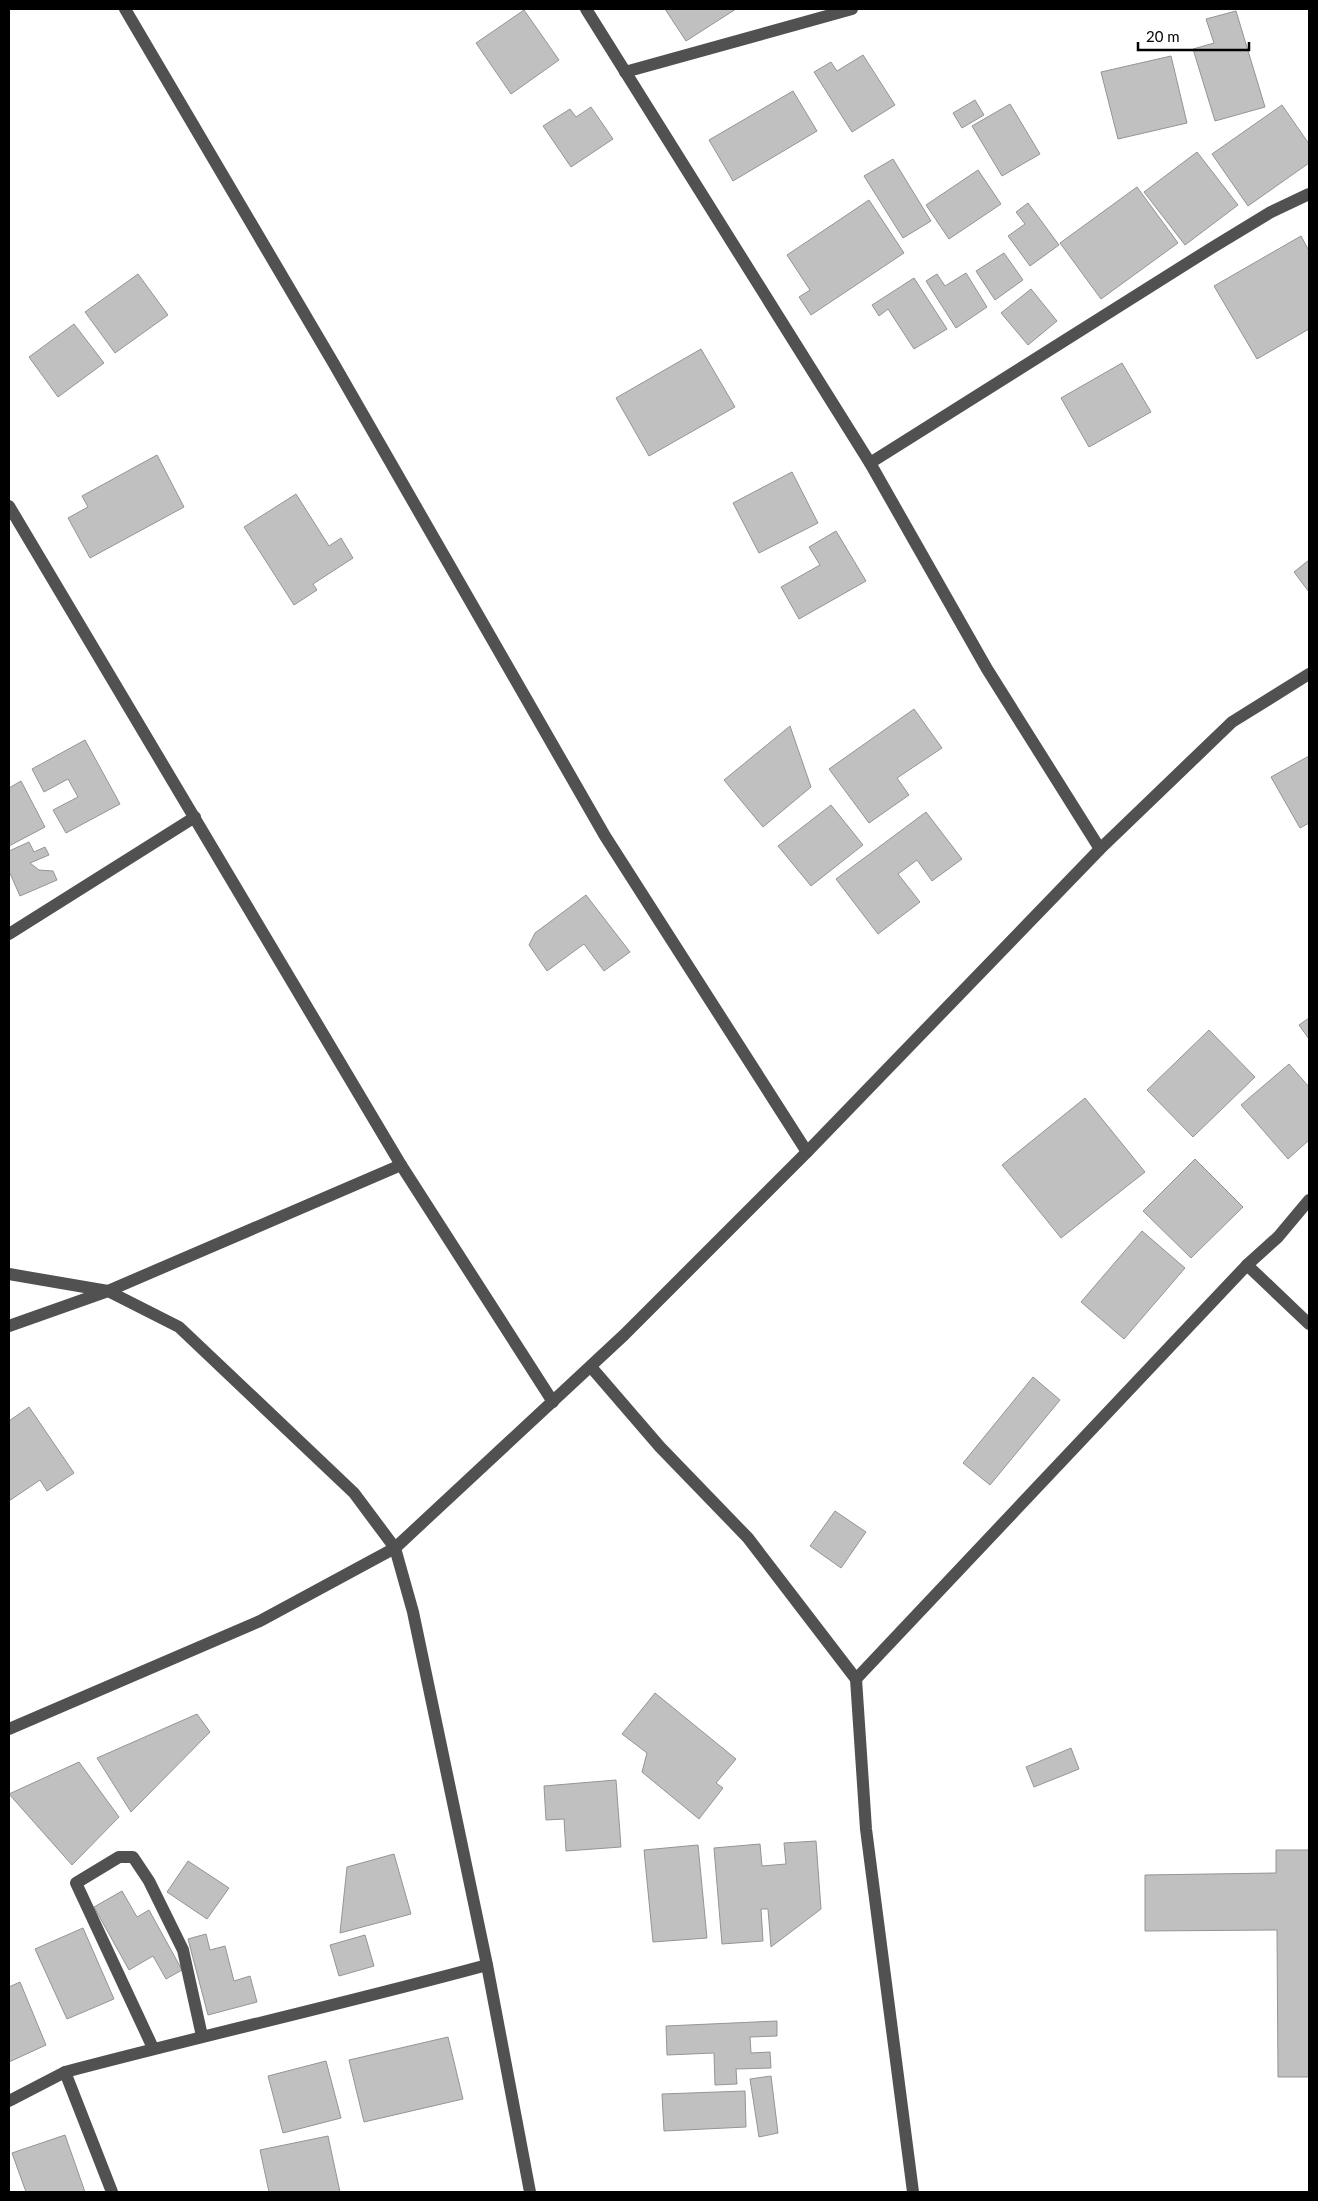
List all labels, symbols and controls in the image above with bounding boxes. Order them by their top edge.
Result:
scale bar [1138,20,1249,52]
text: 20 m [1146,27,1180,45]

